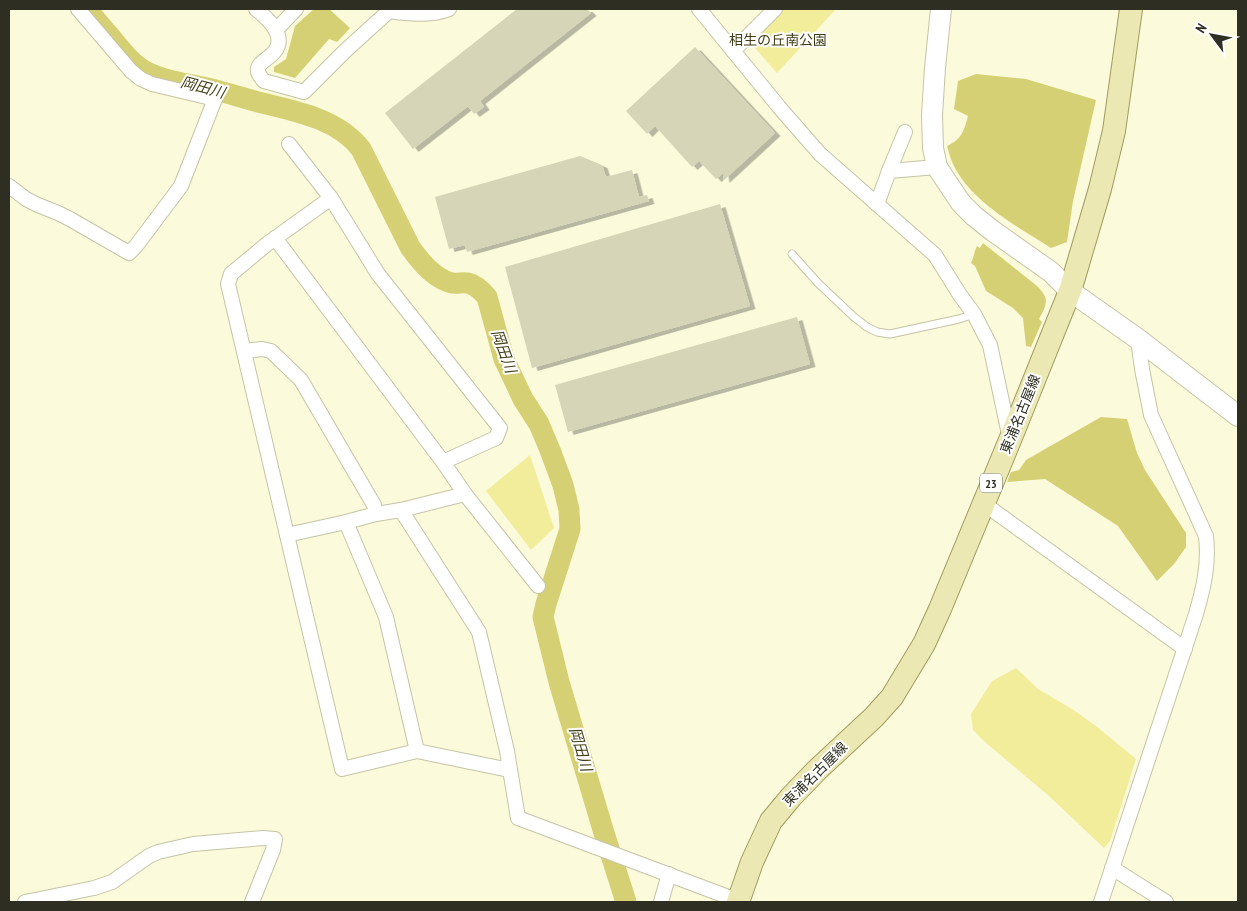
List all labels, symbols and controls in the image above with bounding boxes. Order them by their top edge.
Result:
north arrow [1187,10,1237,60]
text: N [1191,20,1211,36]
park label: 相生の丘南公園 [729,31,827,49]
water label: 岡田川 [179,72,229,103]
water label: 岡田川 [487,327,521,377]
street label: 東浦名古屋線 [996,372,1044,456]
road number: 23 [980,473,1002,492]
water label: 岡田川 [566,725,597,775]
street label: 東浦名古屋線 [779,738,851,810]

